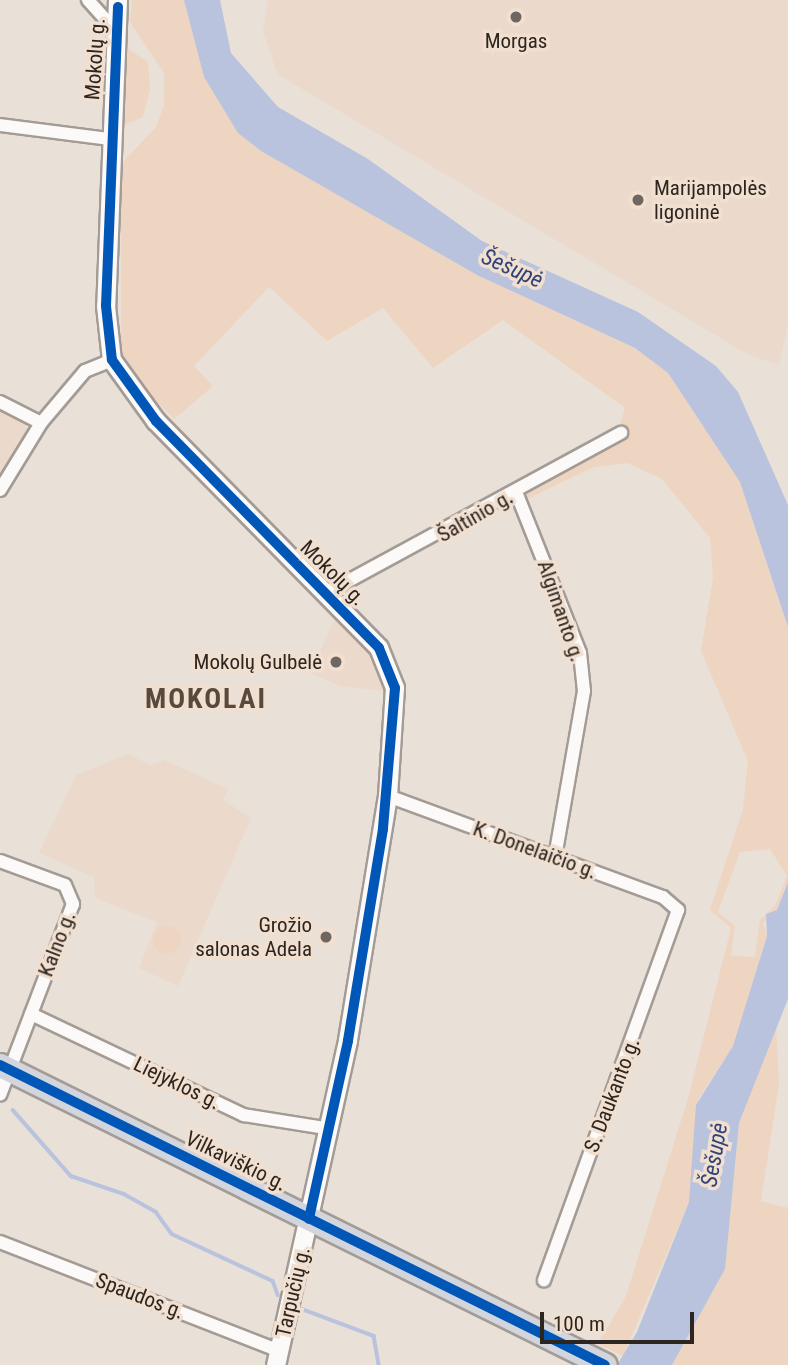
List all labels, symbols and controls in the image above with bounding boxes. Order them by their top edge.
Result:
marker: Morgas [508,9,524,25]
street label: Mokolų g. [80,17,110,101]
place label: Morgas [485,28,547,54]
place label: Marijampolės ligoninė [654,175,767,225]
marker: Marijampolės ligoninė [628,190,648,210]
water label: Šešupė [477,243,547,295]
street label: Šaltinio g. [433,484,517,548]
street label: Mokolų g. [295,535,371,611]
street label: Algimanto g. [532,557,590,665]
place label: Mokolų Gulbelė [194,649,322,675]
marker: Mokolų Gulbelė [328,654,344,670]
district label: MOKOLAI [146,682,266,716]
street label: K. Donelaičio g. [470,816,600,884]
street label: Kalno g. [33,908,81,980]
place label: Grožio salonas Adela [195,912,312,962]
marker: Grožio salonas Adela [318,929,334,945]
street label: S. Daukanto g. [579,1034,645,1156]
street label: Liejyklos g. [130,1051,224,1115]
water label: Šešupė [696,1121,734,1189]
street label: Vilkaviškio g. [181,1126,291,1196]
street label: Tarpučių g. [270,1244,316,1340]
street label: Spaudos g. [92,1268,188,1324]
scale bar [543,1298,697,1342]
text: 100 m [553,1312,605,1336]

